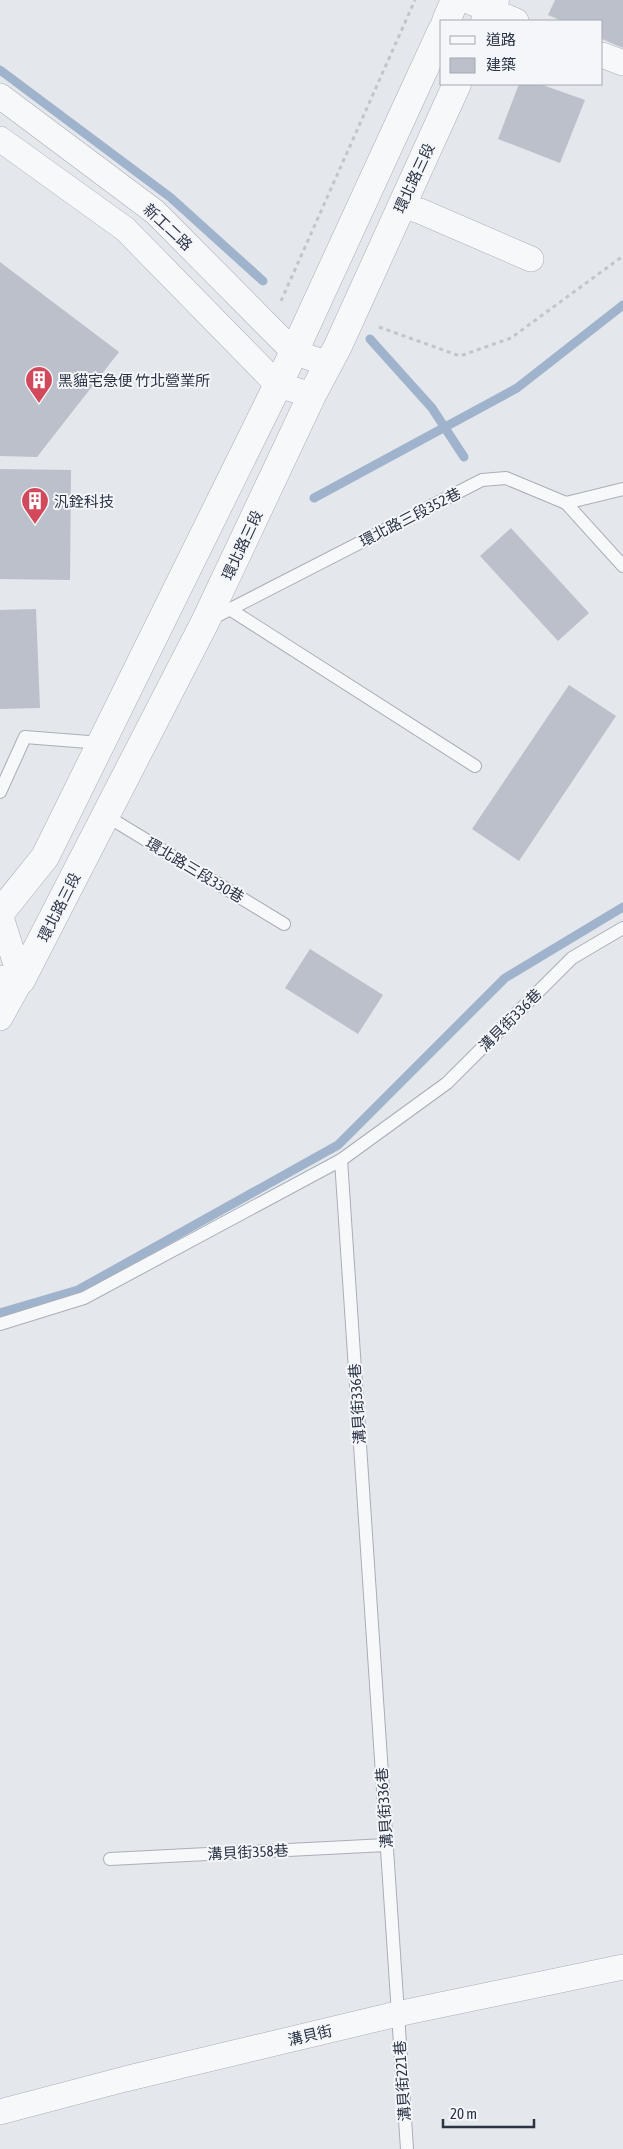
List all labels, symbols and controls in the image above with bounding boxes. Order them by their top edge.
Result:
legend [440,20,603,85]
text: 道路 [486,31,516,48]
text: 建築 [486,56,516,73]
street label: 環北路三段 [390,140,438,216]
street label: 新工二路 [140,200,196,254]
building icon: 黑貓宅急便 竹北營業所 [24,365,54,404]
place label: 黑貓宅急便 竹北營業所 [58,372,210,389]
street label: 環北路三段352巷 [357,484,463,550]
building icon: 汎銓科技 [20,486,50,525]
place label: 汎銓科技 [54,493,114,510]
street label: 環北路三段 [218,507,266,583]
street label: 環北路三段330巷 [143,834,247,906]
street label: 環北路三段 [34,870,84,944]
street label: 溝貝街336巷 [475,985,545,1055]
street label: 溝貝街336巷 [346,1363,368,1445]
street label: 溝貝街336巷 [373,1767,395,1849]
street label: 溝貝街358巷 [207,1841,289,1863]
street label: 溝貝街 [286,2022,334,2048]
street label: 溝貝街221巷 [391,2040,413,2122]
scale bar [443,2096,534,2128]
text: 20 m [450,2105,477,2122]

